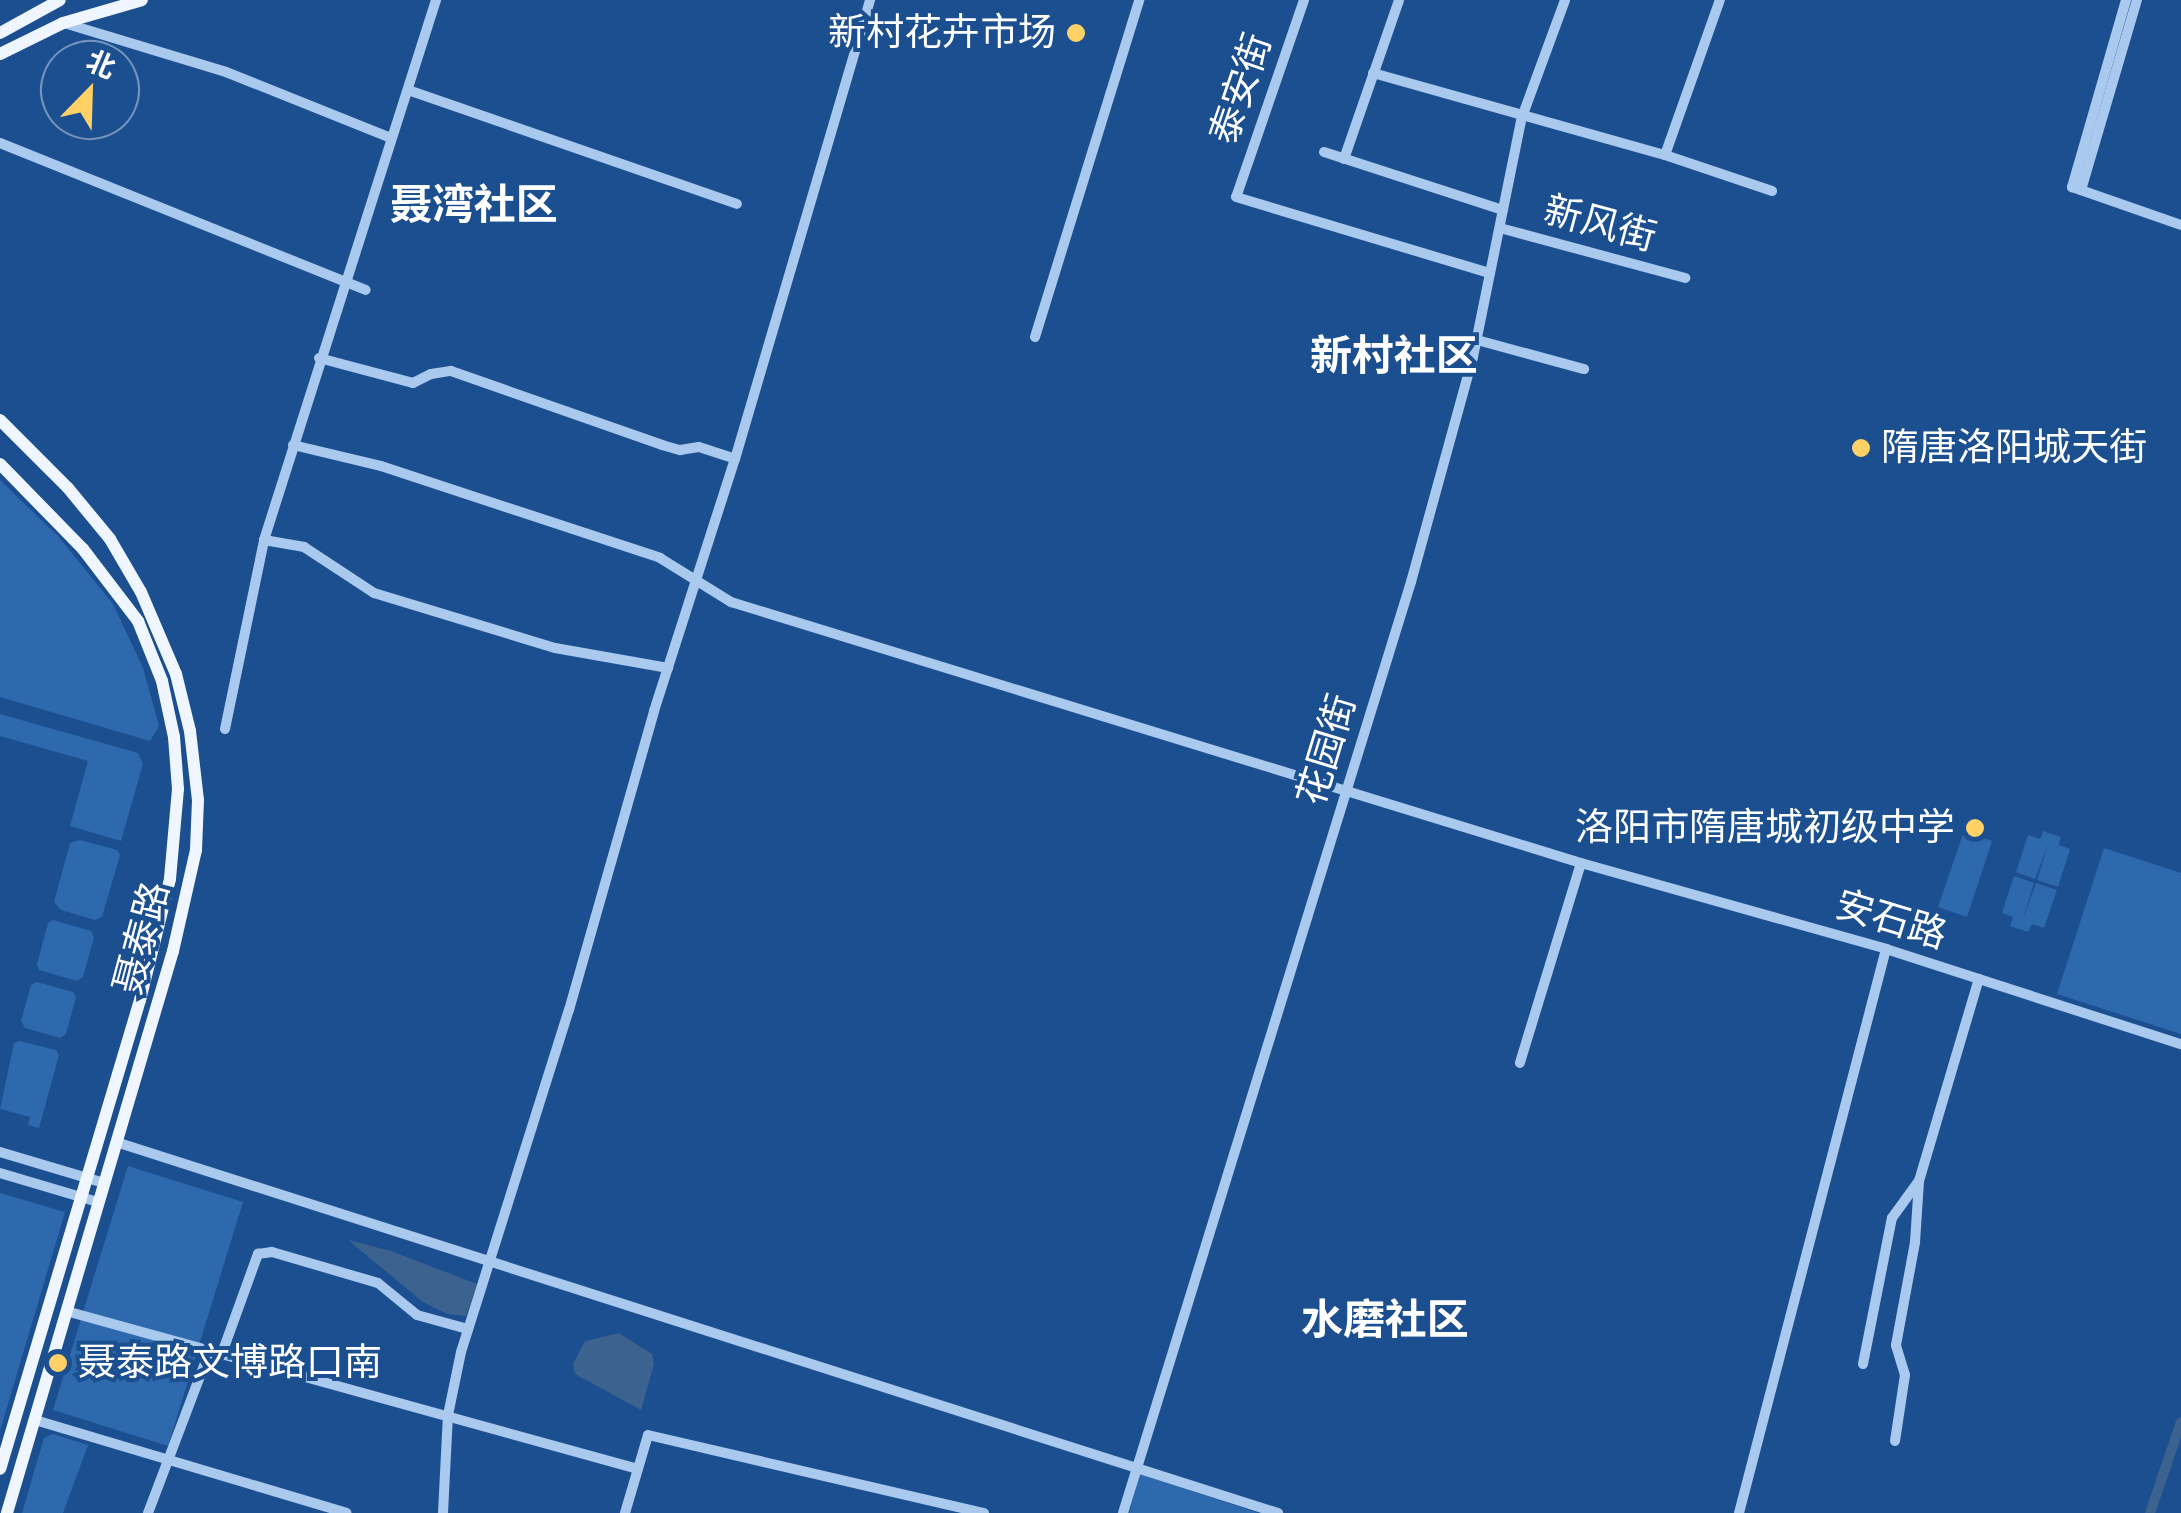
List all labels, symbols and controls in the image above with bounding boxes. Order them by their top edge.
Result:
place label: 新村花卉市场 [828,10,1056,56]
marker: 新村花卉市场 [1065,22,1087,44]
street label: 泰安街 [1201,28,1281,150]
north arrow [40,40,140,140]
text: 北 [81,42,121,86]
district label: 聂湾社区 [390,180,558,230]
street label: 新风街 [1539,187,1661,261]
district label: 新村社区 [1310,331,1478,381]
place label: 隋唐洛阳城天街 [1881,425,2147,471]
marker: 隋唐洛阳城天街 [1850,437,1872,459]
street label: 花园街 [1289,689,1365,811]
place label: 洛阳市隋唐城初级中学 [1575,805,1955,851]
marker: 洛阳市隋唐城初级中学 [1964,817,1986,839]
street label: 聂泰路 [105,877,179,999]
street label: 安石路 [1830,882,1952,958]
district label: 水磨社区 [1301,1295,1469,1345]
place label: 聂泰路文博路口南 [78,1340,382,1386]
marker: 聂泰路文博路口南 [47,1352,69,1374]

